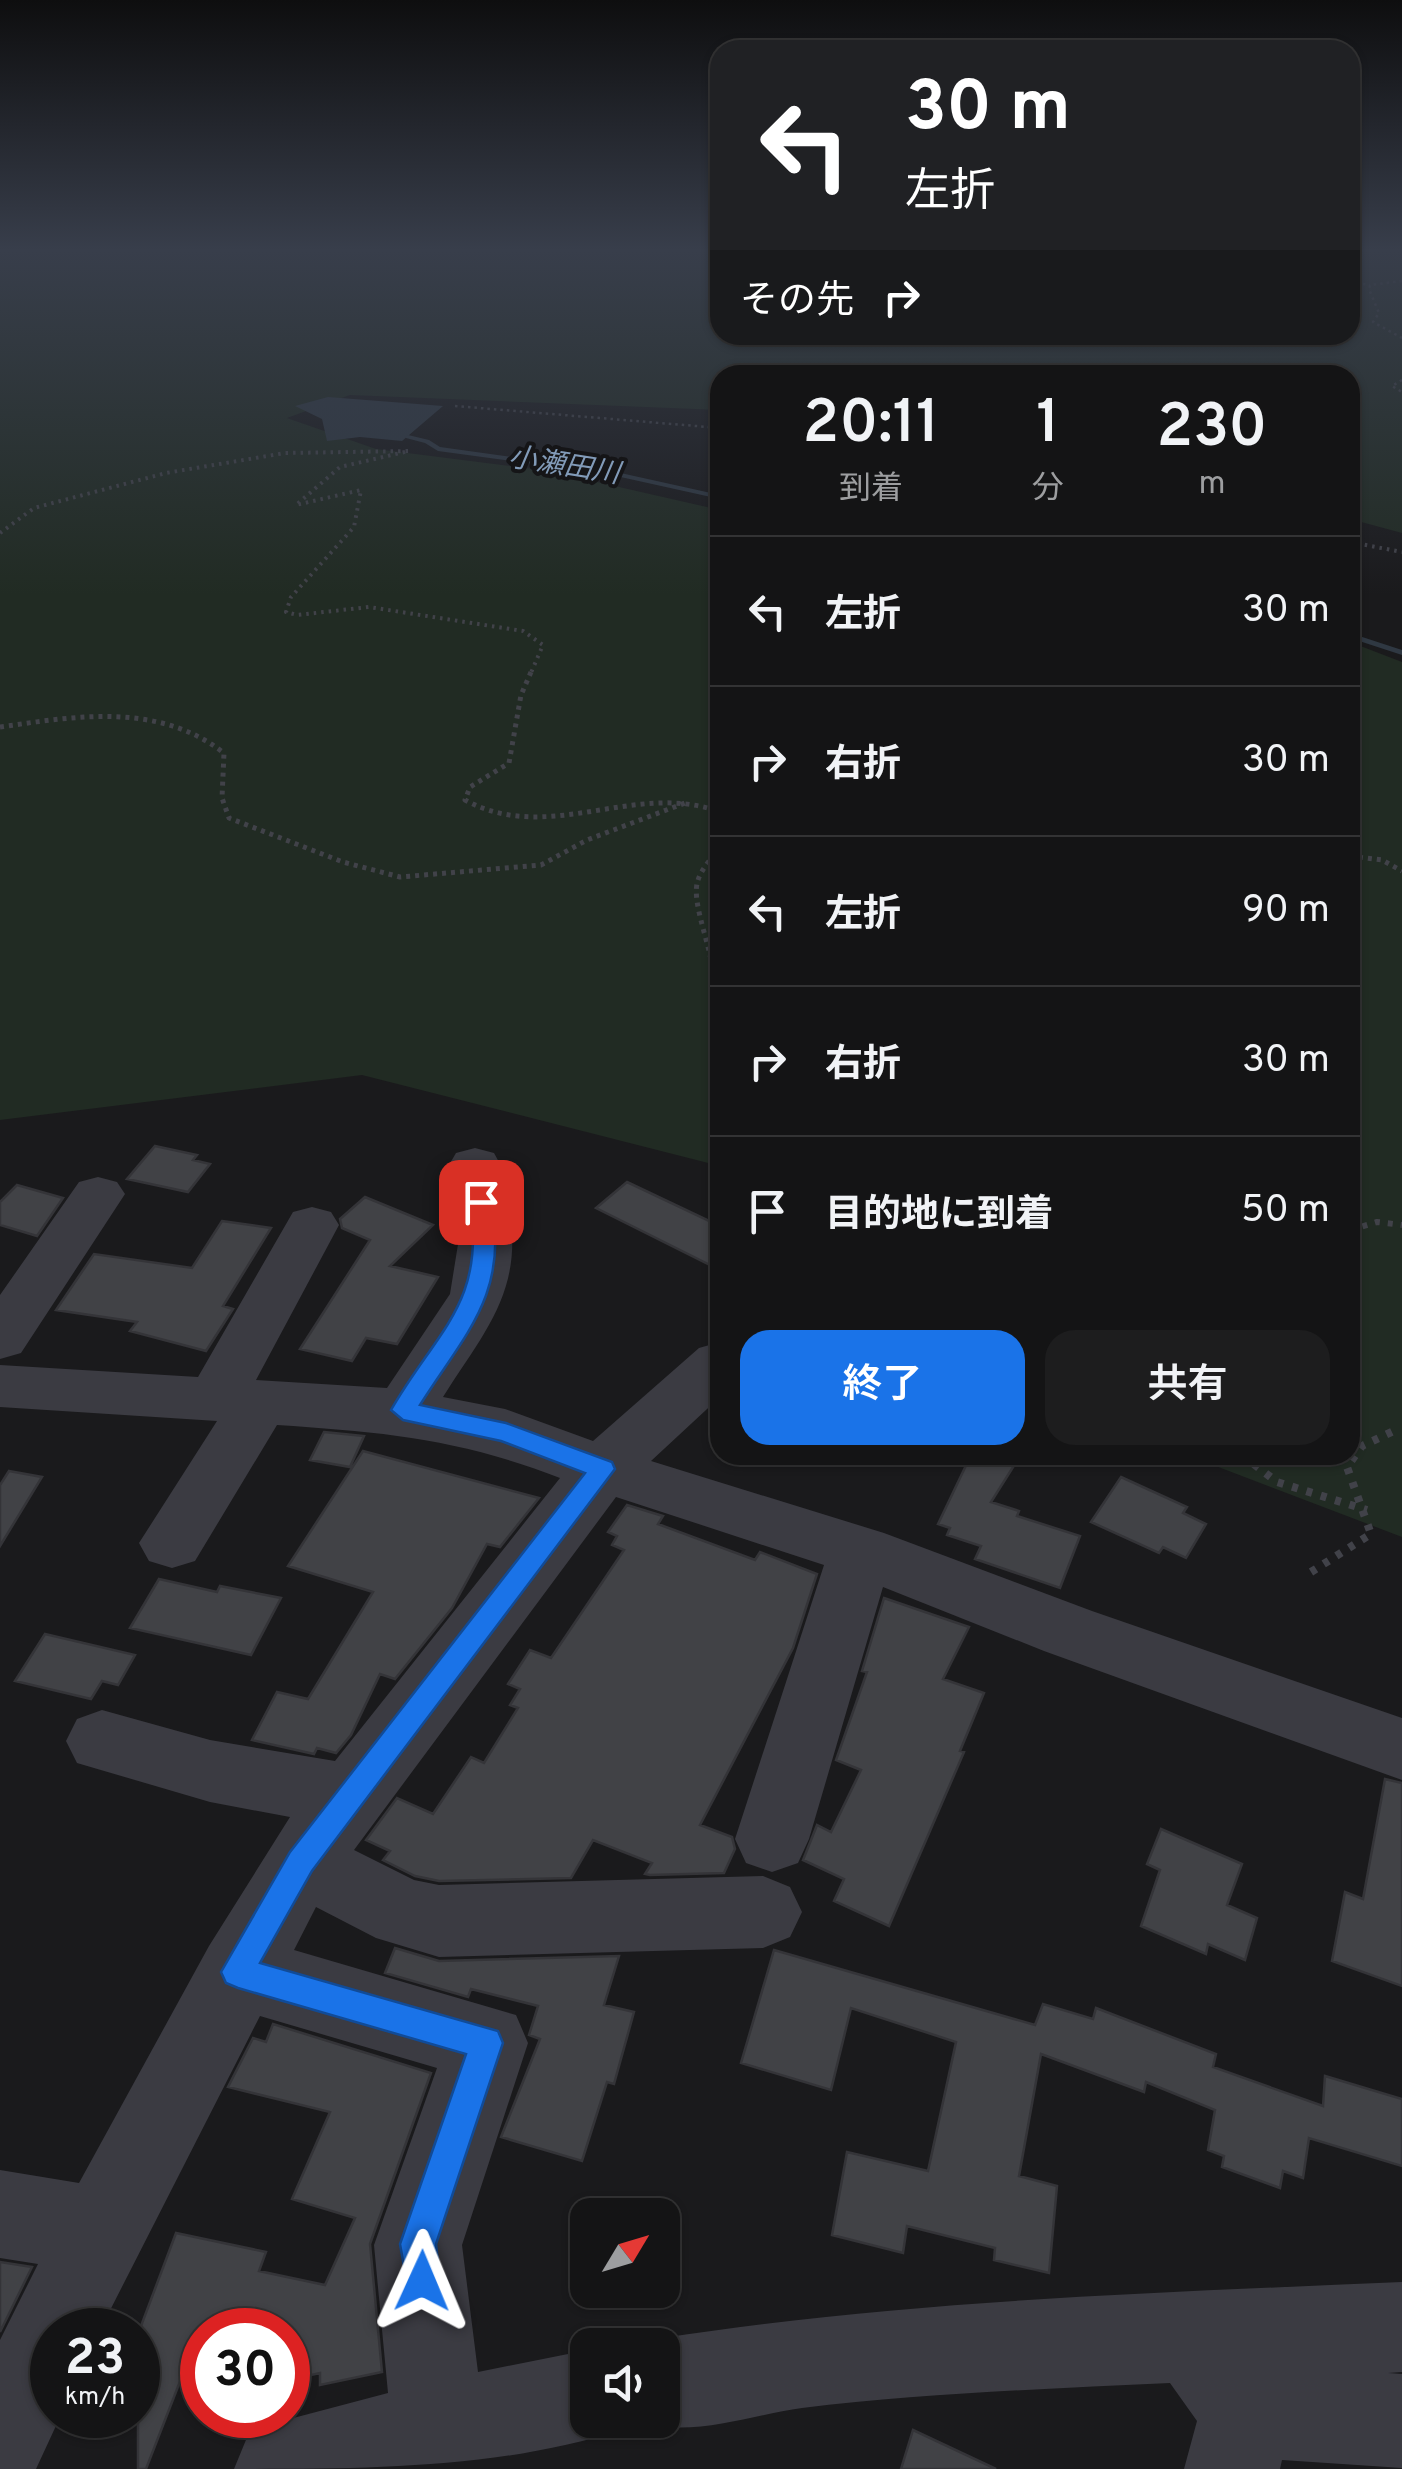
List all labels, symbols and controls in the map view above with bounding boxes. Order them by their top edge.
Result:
text: 30 m [905,66,1071,155]
icon: left [740,80,870,210]
text: 左折 [905,165,995,222]
icon: right [874,270,929,325]
text: その先 [740,278,854,327]
text: 20:11 [802,388,939,464]
text: 1 [1036,388,1060,464]
text: 230 [1156,392,1268,468]
water label: 小瀬田川 [506,440,625,494]
text: m [1198,465,1226,505]
text: 到着 [839,470,903,510]
text: 分 [1032,470,1064,510]
icon: left [740,584,795,639]
text: 30 m [1242,587,1330,636]
text: 左折 [825,592,901,641]
icon: right [740,734,795,789]
text: 30 m [1242,737,1330,786]
text: 右折 [825,742,901,791]
icon: left [740,884,795,939]
text: 90 m [1242,887,1330,936]
text: 左折 [825,892,901,941]
icon: right [740,1034,795,1089]
text: 30 m [1242,1037,1330,1086]
text: 右折 [825,1042,901,1091]
pin [439,1160,524,1245]
icon: arrive [454,1175,509,1230]
icon: arrive [740,1184,795,1239]
text: 50 m [1241,1187,1330,1236]
text: 目的地に到着 [825,1192,1053,1241]
button: 終了 [740,1330,1025,1445]
button: 共有 [1045,1330,1330,1445]
north arrow [570,2198,680,2308]
map controls [570,2198,680,2438]
position arrow [370,2229,474,2333]
speed limit sign: 30 [180,2308,310,2438]
button: sound [570,2328,680,2438]
text: 23 [65,2329,125,2392]
text: km/h [65,2382,125,2414]

